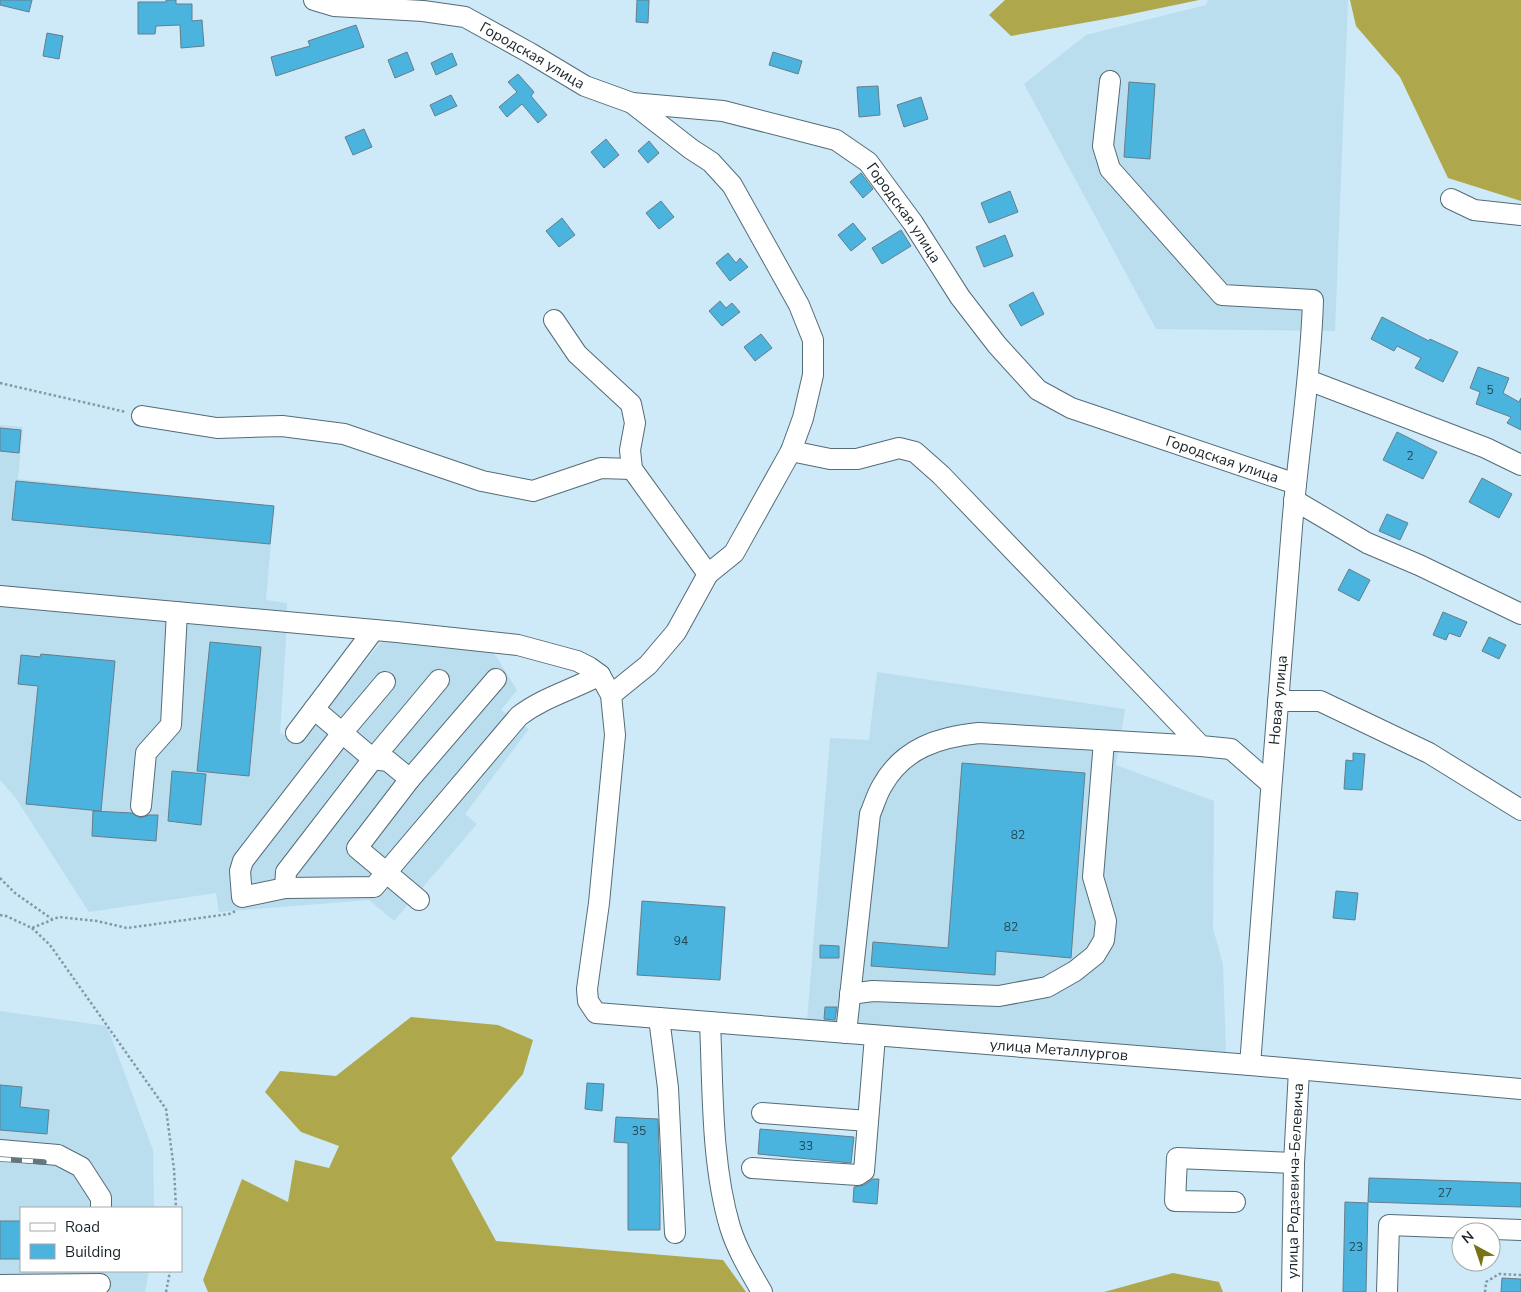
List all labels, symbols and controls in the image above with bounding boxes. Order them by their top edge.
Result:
street label: Городская улица [476,17,589,94]
street label: Городская улица [862,159,946,267]
house number: 5 [1486,382,1494,398]
street label: Городская улица [1163,431,1281,487]
house number: 2 [1406,448,1414,464]
street label: Новая улица [1264,654,1292,746]
house number: 82 [1011,827,1025,843]
house number: 82 [1004,919,1018,935]
house number: 94 [674,933,688,949]
street label: улица Металлургов [989,1034,1129,1065]
street label: улица Родзевича-Белевича [1282,1083,1308,1279]
house number: 35 [632,1123,646,1139]
house number: 33 [799,1138,813,1154]
house number: 27 [1438,1185,1452,1201]
legend [20,1207,182,1272]
text: Road [65,1217,100,1237]
north arrow [1451,1222,1501,1272]
text: N [1458,1227,1478,1248]
house number: 23 [1349,1239,1363,1255]
text: Building [65,1242,121,1262]

